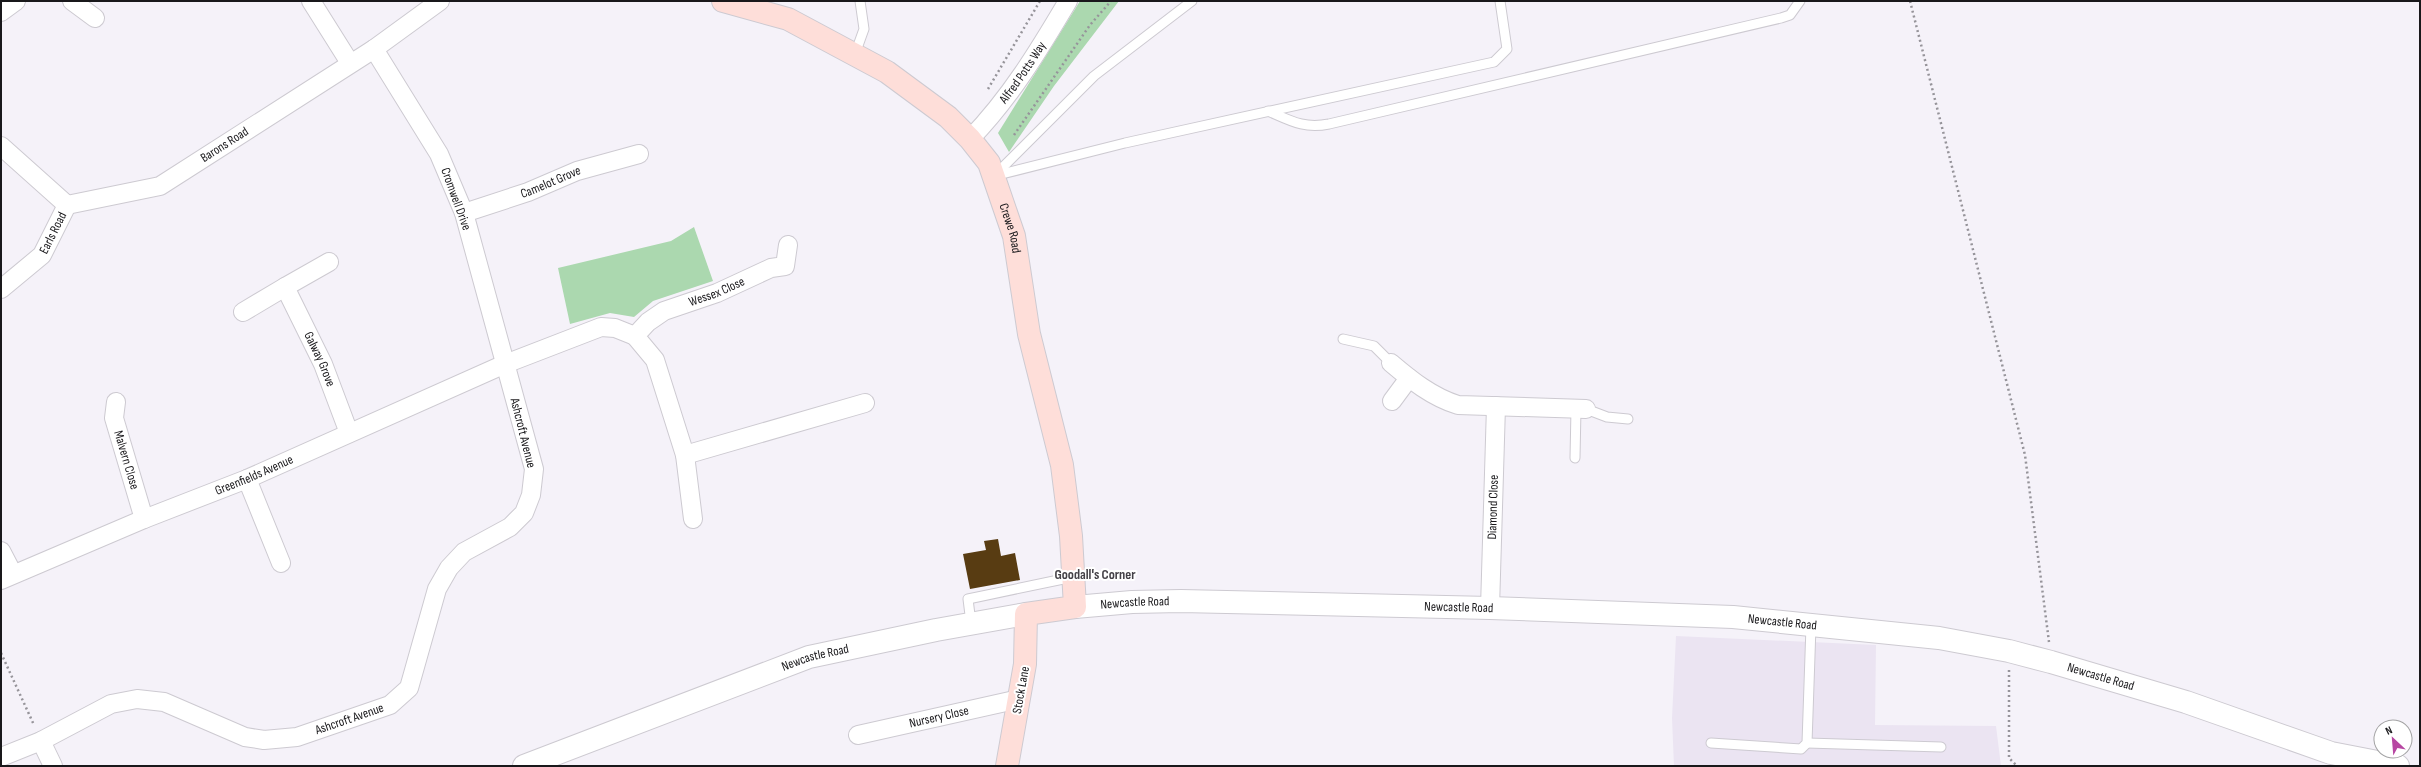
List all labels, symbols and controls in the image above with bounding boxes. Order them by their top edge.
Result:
street label: Alfred Potts Way [995,39,1050,108]
street label: Barons Road [198,123,251,166]
street label: Camelot Grove [518,162,582,202]
street label: Cromwell Drive [437,165,475,233]
street label: Crewe Road [995,201,1025,254]
street label: Earls Road [36,209,70,256]
street label: Wessex Close [687,273,747,310]
street label: Galway Grove [300,329,339,389]
street label: Ashcroft Avenue [506,395,539,470]
street label: Malvern Close [110,429,143,491]
street label: Greenfields Avenue [213,451,296,499]
street label: Diamond Close [1484,474,1502,540]
district label: Goodall's Corner [1054,566,1136,583]
street label: Newcastle Road [1100,593,1170,613]
street label: Newcastle Road [1424,599,1494,616]
street label: Newcastle Road [1747,611,1817,633]
street label: Newcastle Road [779,641,850,675]
street label: Newcastle Road [2065,659,2136,694]
street label: Stock Lane [1009,665,1033,715]
street label: Ashcroft Avenue [312,700,386,738]
street label: Nursery Close [908,702,970,731]
north arrow [2373,719,2413,759]
text: N [2383,723,2394,738]

